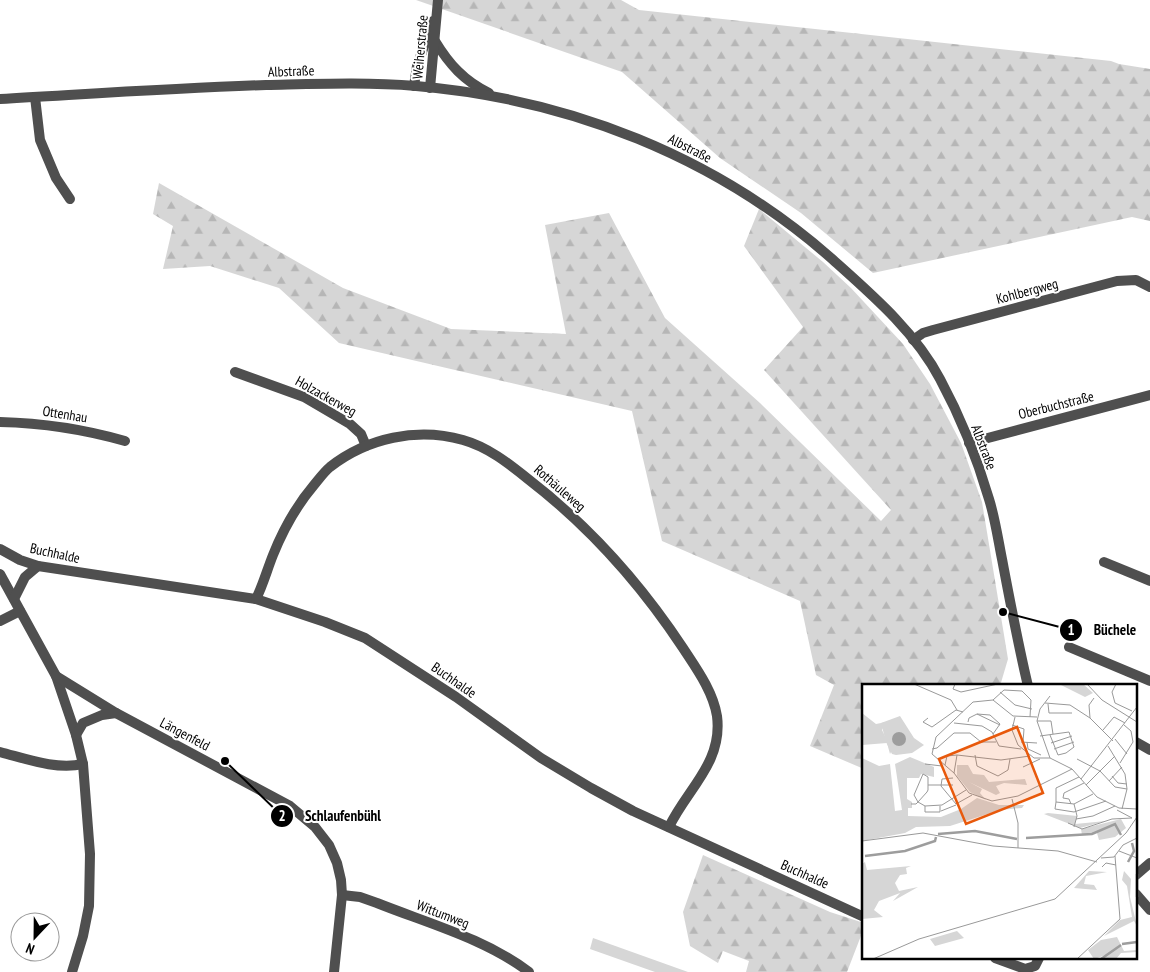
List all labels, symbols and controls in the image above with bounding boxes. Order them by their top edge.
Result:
street label: Weiherstraße [408,14,432,80]
street label: Albstraße [267,61,315,81]
street label: Albstraße [665,129,715,167]
street label: Kohlbergweg [994,274,1060,308]
street label: Holzackerweg [292,372,360,420]
street label: Oberbuchstraße [1016,387,1096,423]
street label: Ottenhau [41,402,89,426]
street label: Albstraße [967,422,1001,472]
street label: Rothäuleweg [530,461,590,515]
street label: Buchhalde [28,539,82,567]
callout: Büchele [1058,615,1146,645]
text: 1 [1067,620,1075,639]
text: Büchele [1094,620,1136,639]
street label: Buchhalde [428,658,480,702]
inset map [862,684,1138,960]
street label: Längenfeld [157,713,213,755]
callout: Schlaufenbühl [270,801,391,831]
text: 2 [278,806,286,825]
text: Schlaufenbühl [305,806,381,825]
street label: Buchhalde [778,855,832,893]
street label: Wittumweg [414,896,472,932]
north arrow [10,912,60,962]
text: N [23,939,37,959]

